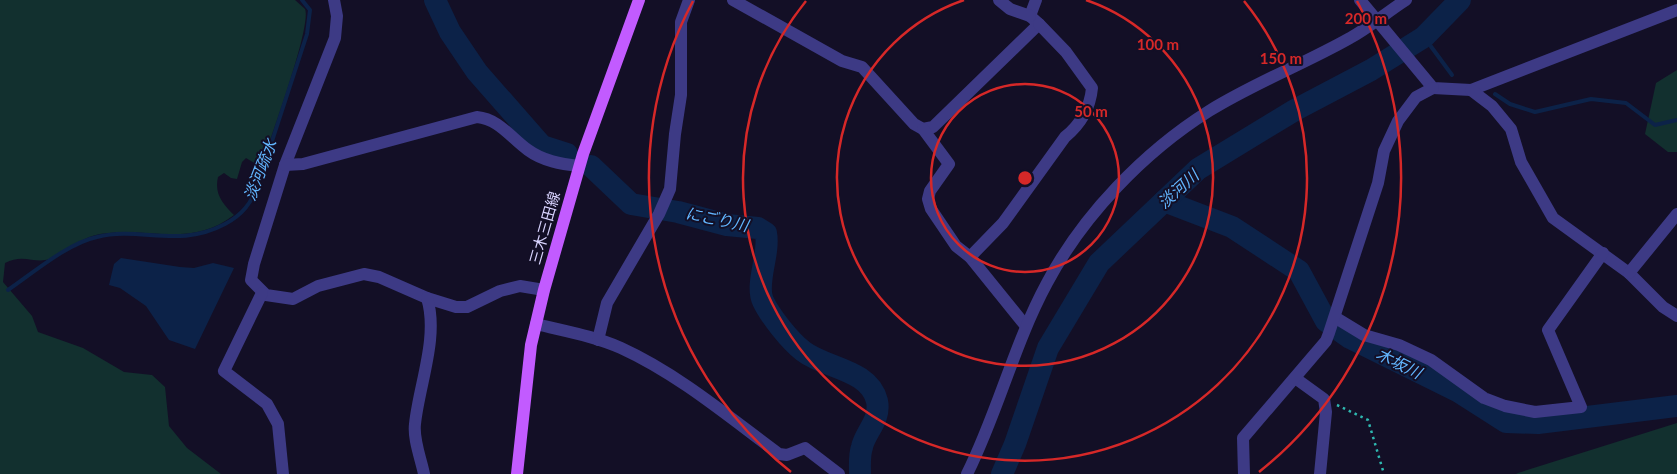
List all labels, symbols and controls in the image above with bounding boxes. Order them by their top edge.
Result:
text: 200 m [1345,9,1387,27]
text: 100 m [1137,35,1179,53]
text: 150 m [1260,49,1302,67]
text: 50 m [1074,102,1108,120]
water label: 淡河疏水 [239,135,281,203]
water label: 淡河川 [1153,164,1203,212]
centre of rings [1016,169,1034,187]
street label: 三木三田線 [525,189,563,266]
water label: にごり川 [684,203,752,235]
water label: 木坂川 [1373,343,1427,382]

